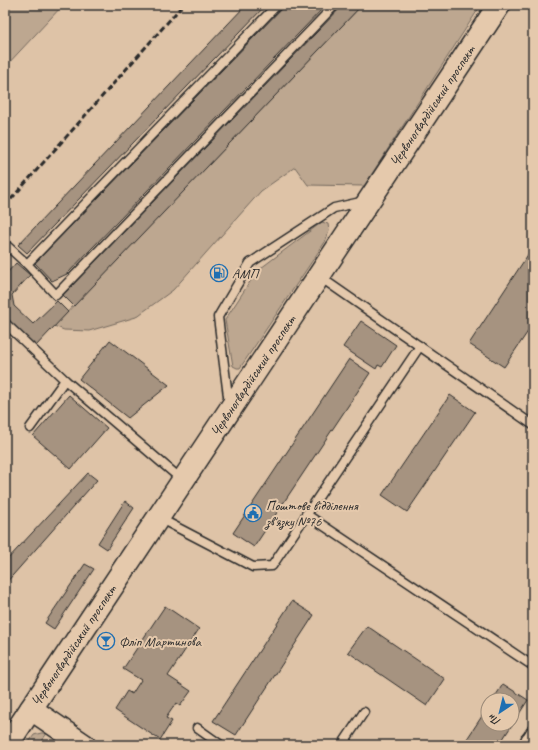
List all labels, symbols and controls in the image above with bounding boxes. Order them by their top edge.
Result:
street label: Червоногвардійський проспект [386,41,480,170]
fuel station icon: АМП [209,263,229,283]
place label: АМП [232,265,260,282]
street label: Червоногвардійський проспект [207,311,300,439]
place label: Поштове відділення зв'язку №76 [264,497,359,530]
public building icon: Поштове відділення зв'язку №76 [243,503,263,523]
street label: Червоногвардійський проспект [27,581,121,709]
bar icon: Фліп Мартинова [96,631,116,651]
place label: Фліп Мартинова [119,633,202,650]
north arrow [480,692,520,732]
text: Пн [485,711,503,729]

